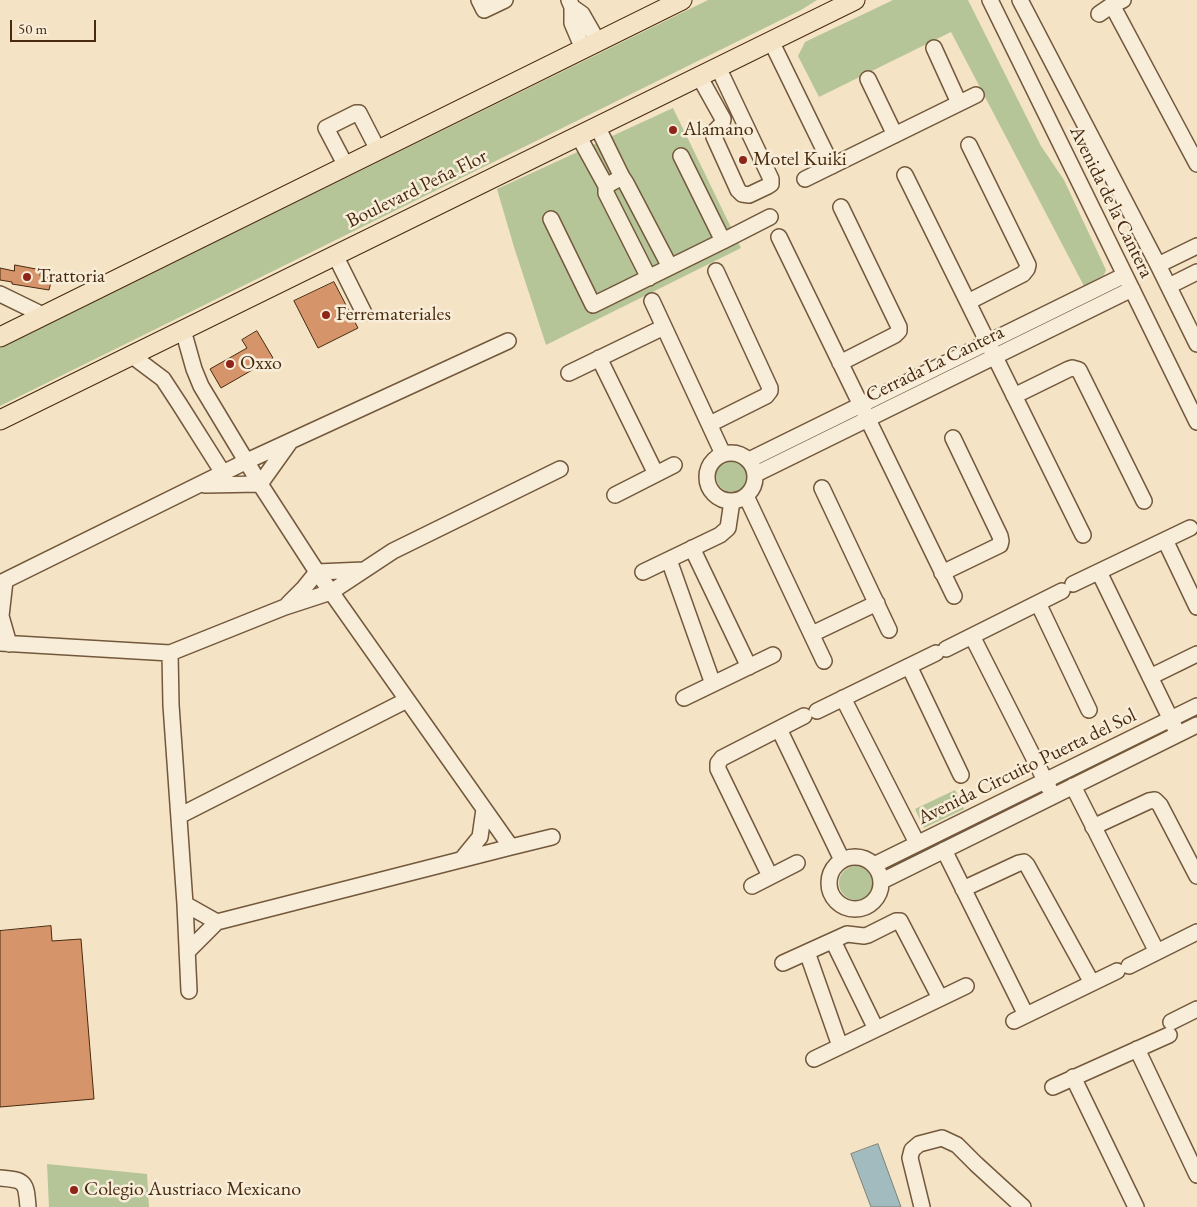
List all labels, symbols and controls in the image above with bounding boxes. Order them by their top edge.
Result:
scale bar [12,10,99,42]
text: 50 m [18,19,47,38]
place label: Alamano [683,118,754,142]
street label: Avenida de la Cantera [1064,122,1158,282]
marker: Alamano [667,124,679,136]
street label: Boulevard Peña Flor [343,144,491,234]
place label: Motel Kuiki [753,148,847,172]
marker: Motel Kuiki [737,154,749,166]
place label: Trattoria [37,265,105,289]
marker: Trattoria [21,271,33,283]
place label: Ferremateriales [336,303,451,327]
marker: Ferremateriales [320,309,332,321]
street label: Cerrada La Cantera [862,320,1008,408]
place label: Oxxo [240,352,282,376]
marker: Oxxo [224,358,236,370]
street label: Avenida Circuito Puerta del Sol [914,704,1140,830]
place label: Colegio Austriaco Mexicano [84,1178,301,1202]
marker: Colegio Austriaco Mexicano [68,1184,80,1196]

